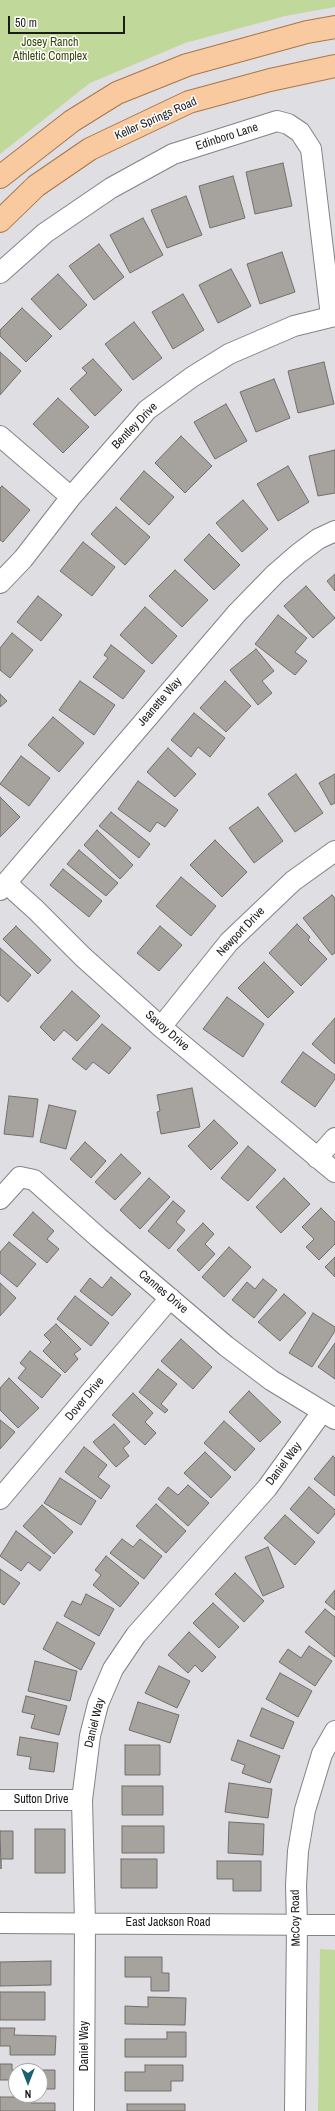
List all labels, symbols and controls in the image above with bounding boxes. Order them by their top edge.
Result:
scale bar [10,8,127,34]
text: 50 m [15,15,37,31]
park label: Josey Ranch Athletic Complex [13,36,87,64]
street label: Keller Springs Road [113,95,199,143]
street label: Edinboro Lane [194,120,260,154]
street label: Bentley Drive [109,400,161,452]
street label: Jeanette Way [135,675,185,729]
street label: Newport Drive [214,904,268,960]
street label: Savoy Drive [142,1008,192,1054]
street label: Cannes Drive [135,1267,191,1317]
street label: Dover Drive [63,1374,107,1424]
street label: Daniel Way [263,1440,305,1488]
street label: Daniel Way [82,1697,108,1749]
street label: Sutton Drive [14,1793,68,1807]
street label: McCoy Road [288,1889,304,1947]
street label: East Jackson Road [126,1916,210,1930]
street label: Daniel Way [78,2021,92,2071]
north arrow [8,2063,48,2103]
text: N [25,2087,31,2101]

